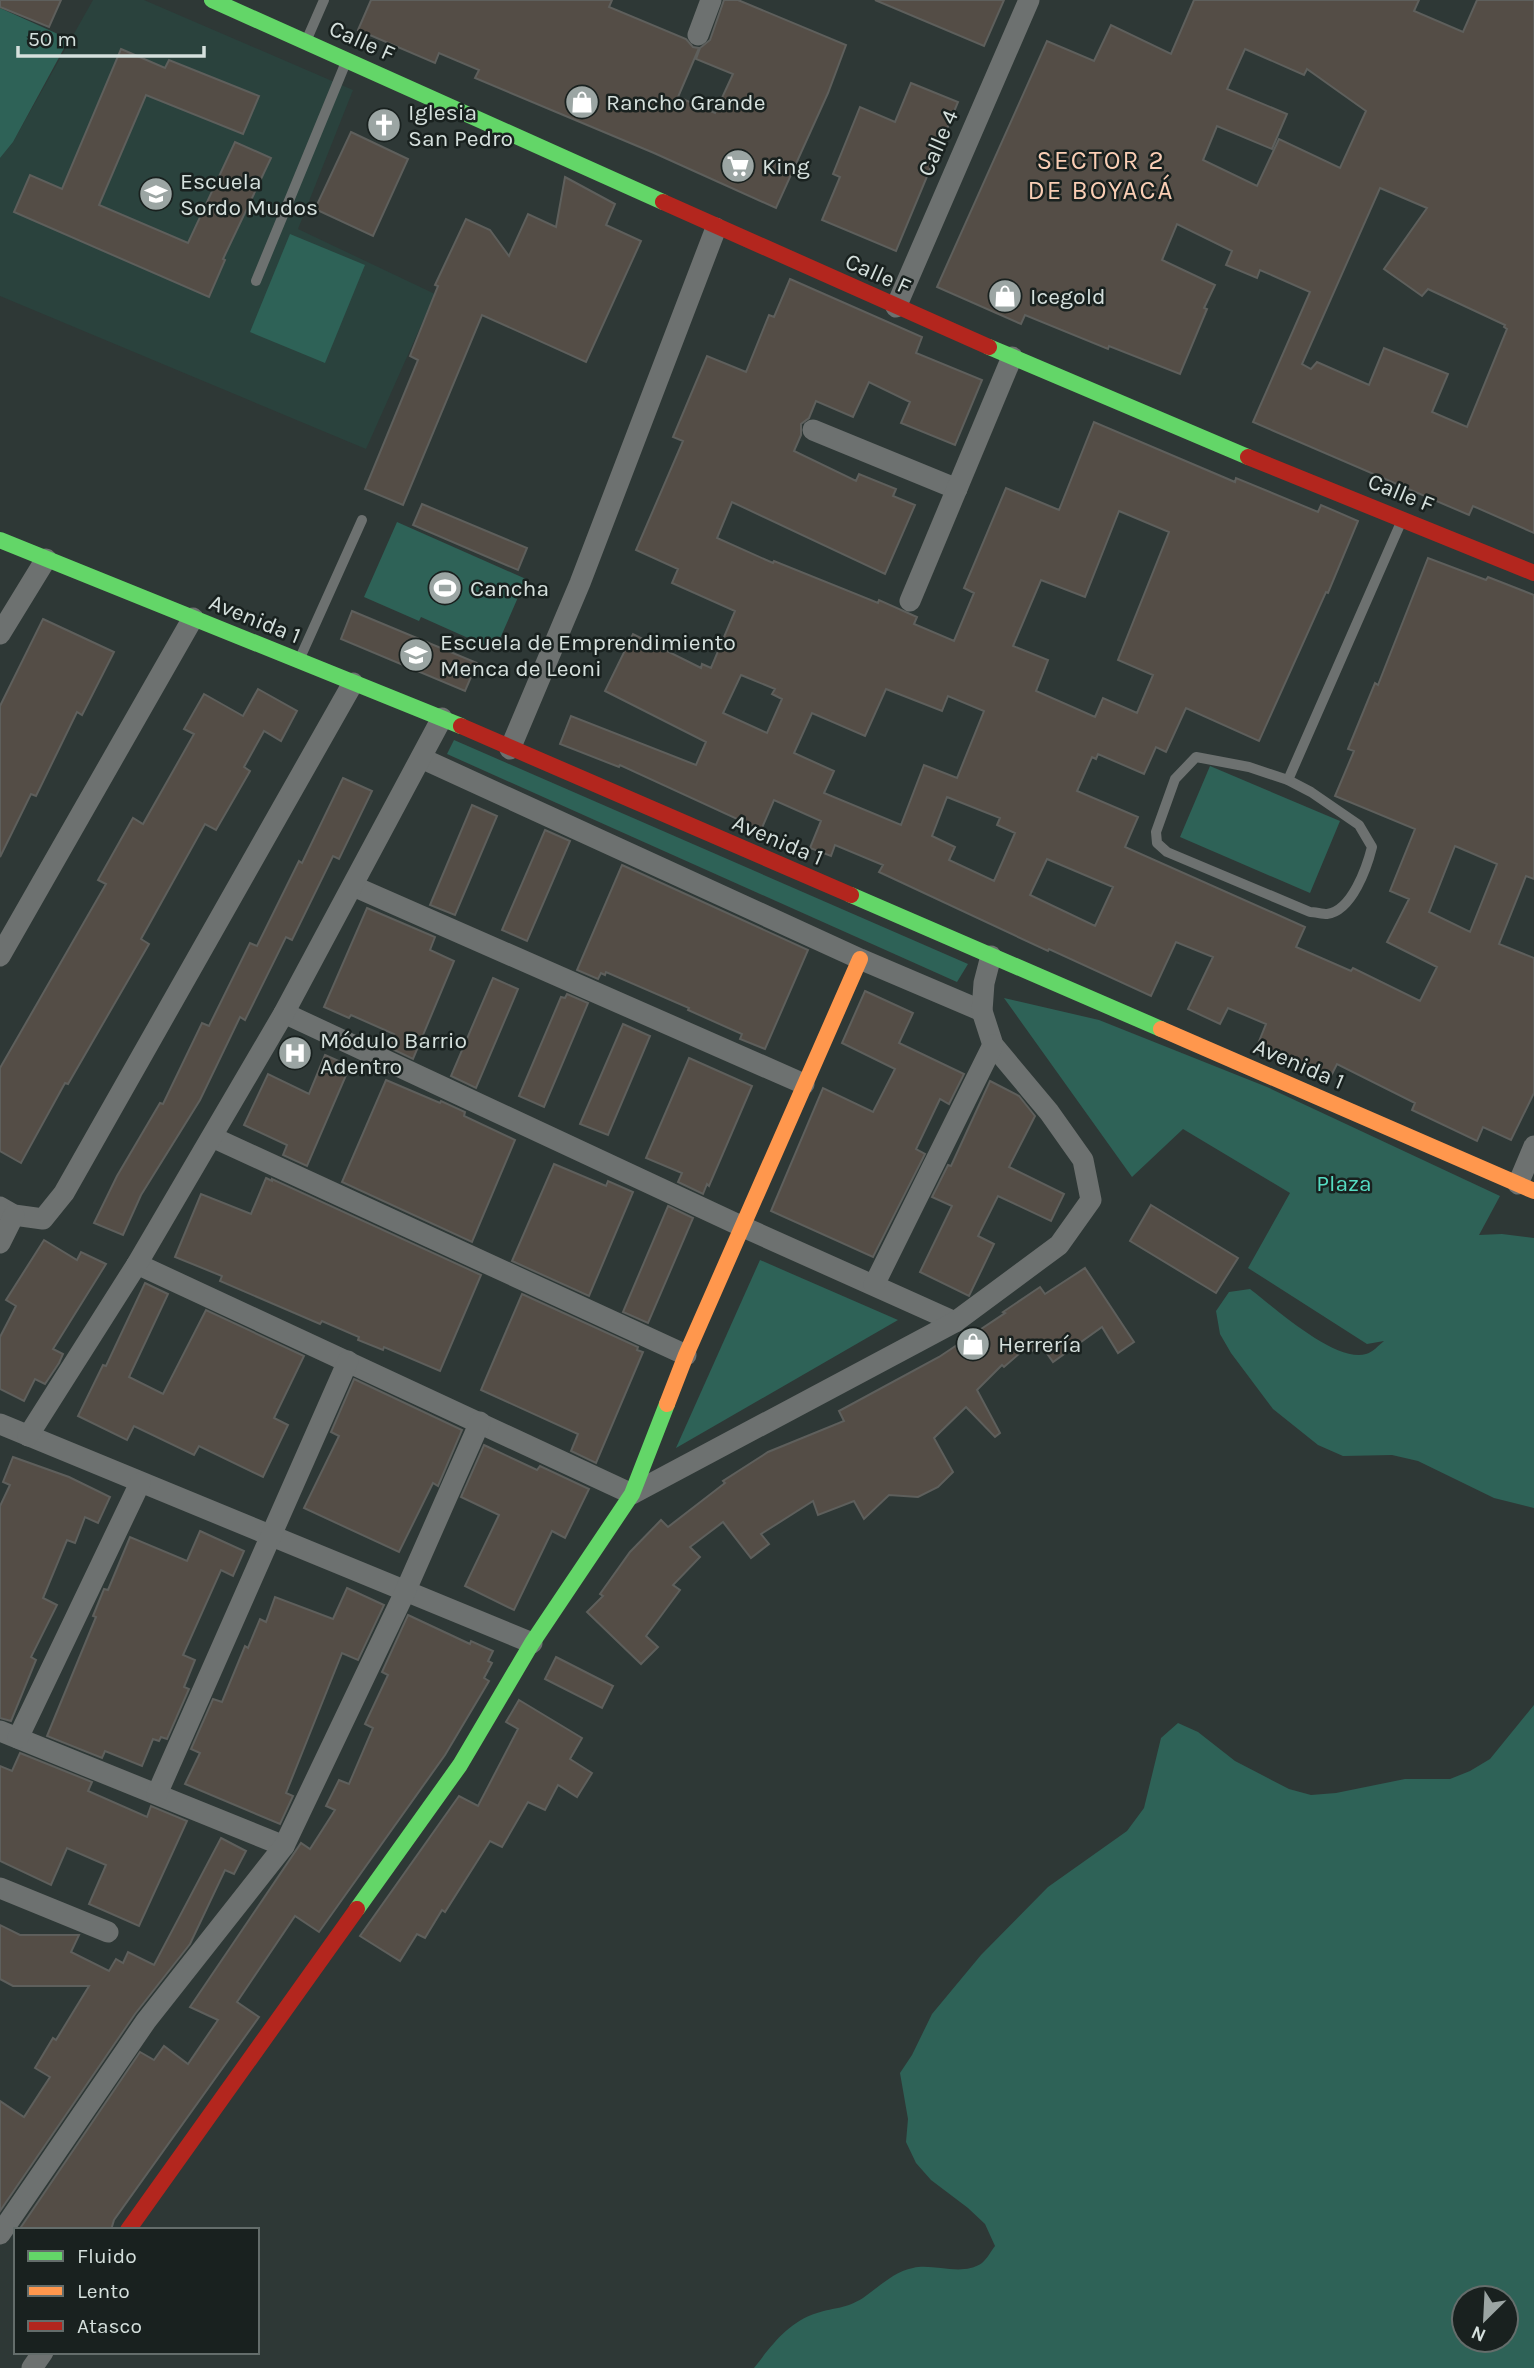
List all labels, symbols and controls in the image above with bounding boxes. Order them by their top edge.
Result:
scale bar [18,14,203,58]
street label: Calle F [325,15,399,67]
text: 50 m [28,27,77,51]
shop icon: Rancho Grande [563,83,601,121]
place label: Rancho Grande [606,89,766,116]
place label: Iglesia San Pedro [408,99,513,152]
street label: Calle 4 [912,105,964,180]
church icon: Iglesia San Pedro [365,106,403,144]
district label: SECTOR 2 DE BOYACÁ [1028,145,1174,206]
supermarket icon: King [719,147,757,185]
place label: King [762,153,810,180]
place label: Escuela Sordo Mudos [180,168,318,221]
school or university icon: Escuela Sordo Mudos [137,175,175,213]
street label: Calle F [841,248,915,300]
shop icon: Icegold [986,277,1024,315]
place label: Icegold [1030,283,1106,310]
street label: Calle F [1364,468,1438,518]
sports icon: Cancha [426,569,464,607]
place label: Cancha [470,575,549,602]
street label: Avenida 1 [205,588,305,650]
place label: Escuela de Emprendimiento Menca de Leoni [440,629,736,682]
school or university icon: Escuela de Emprendimiento Menca de Leoni [397,636,435,674]
street label: Avenida 1 [728,809,828,871]
place label: Módulo Barrio Adentro [320,1027,467,1080]
street label: Avenida 1 [1249,1033,1349,1095]
hospital icon: Módulo Barrio Adentro [276,1034,314,1072]
park label: Plaza [1316,1170,1372,1197]
shop icon: Herrería [954,1325,992,1363]
place label: Herrería [998,1331,1081,1358]
legend [14,2228,259,2354]
text: Fluido [77,2244,137,2268]
text: Lento [77,2279,130,2303]
north arrow [1450,2284,1520,2354]
text: Atasco [77,2314,142,2338]
text: N [1468,2321,1489,2346]

